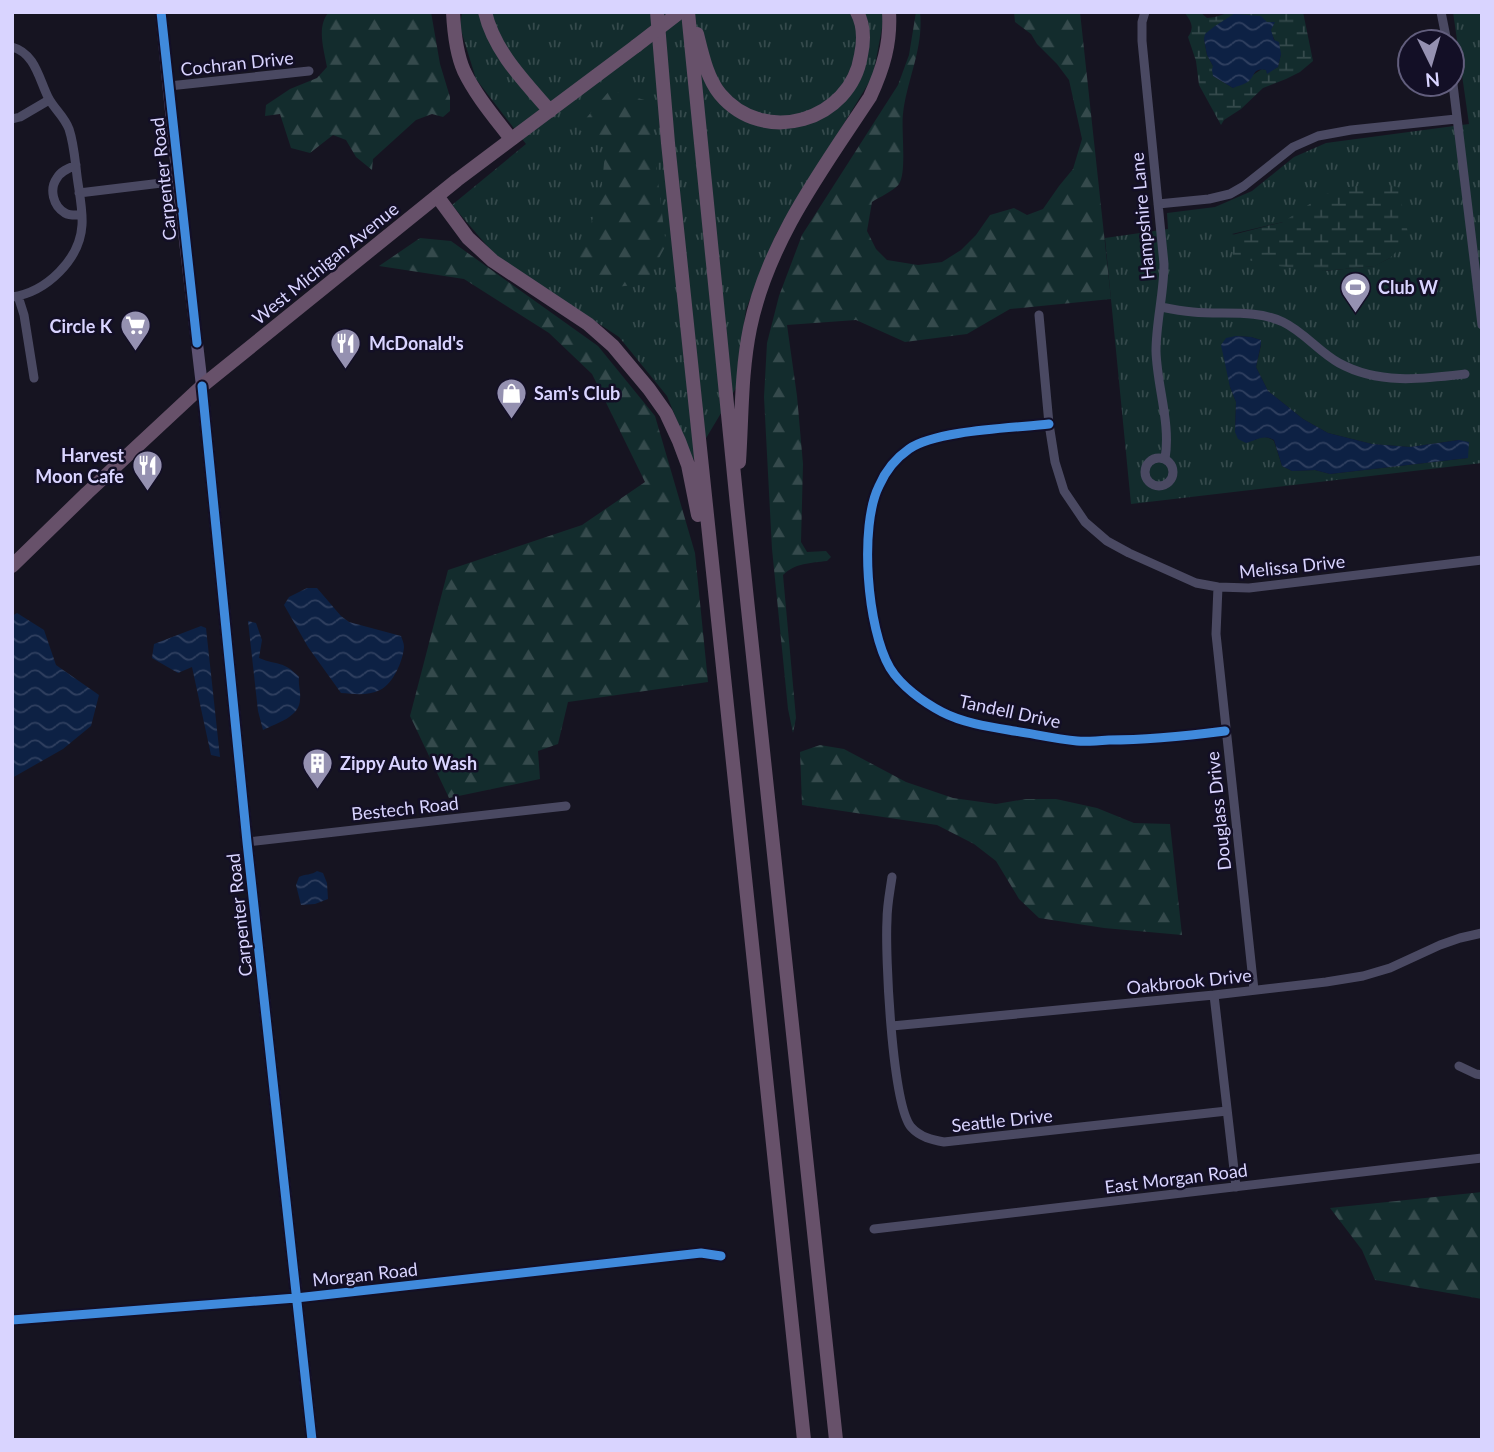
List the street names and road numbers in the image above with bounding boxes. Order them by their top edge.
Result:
street label: Cochran Drive [179,46,295,80]
street label: Carpenter Road [146,116,180,242]
street label: Hampshire Lane [1125,152,1159,280]
street label: West Michigan Avenue [247,197,403,329]
street label: Melissa Drive [1238,549,1346,583]
street label: Tandell Drive [957,690,1063,732]
street label: Douglass Drive [1201,750,1235,872]
street label: Bestech Road [350,791,460,825]
street label: Carpenter Road [222,852,256,978]
street label: Oakbrook Drive [1125,963,1253,999]
street label: Seattle Drive [950,1104,1054,1136]
street label: East Morgan Road [1103,1158,1249,1198]
street label: Morgan Road [311,1258,419,1290]

